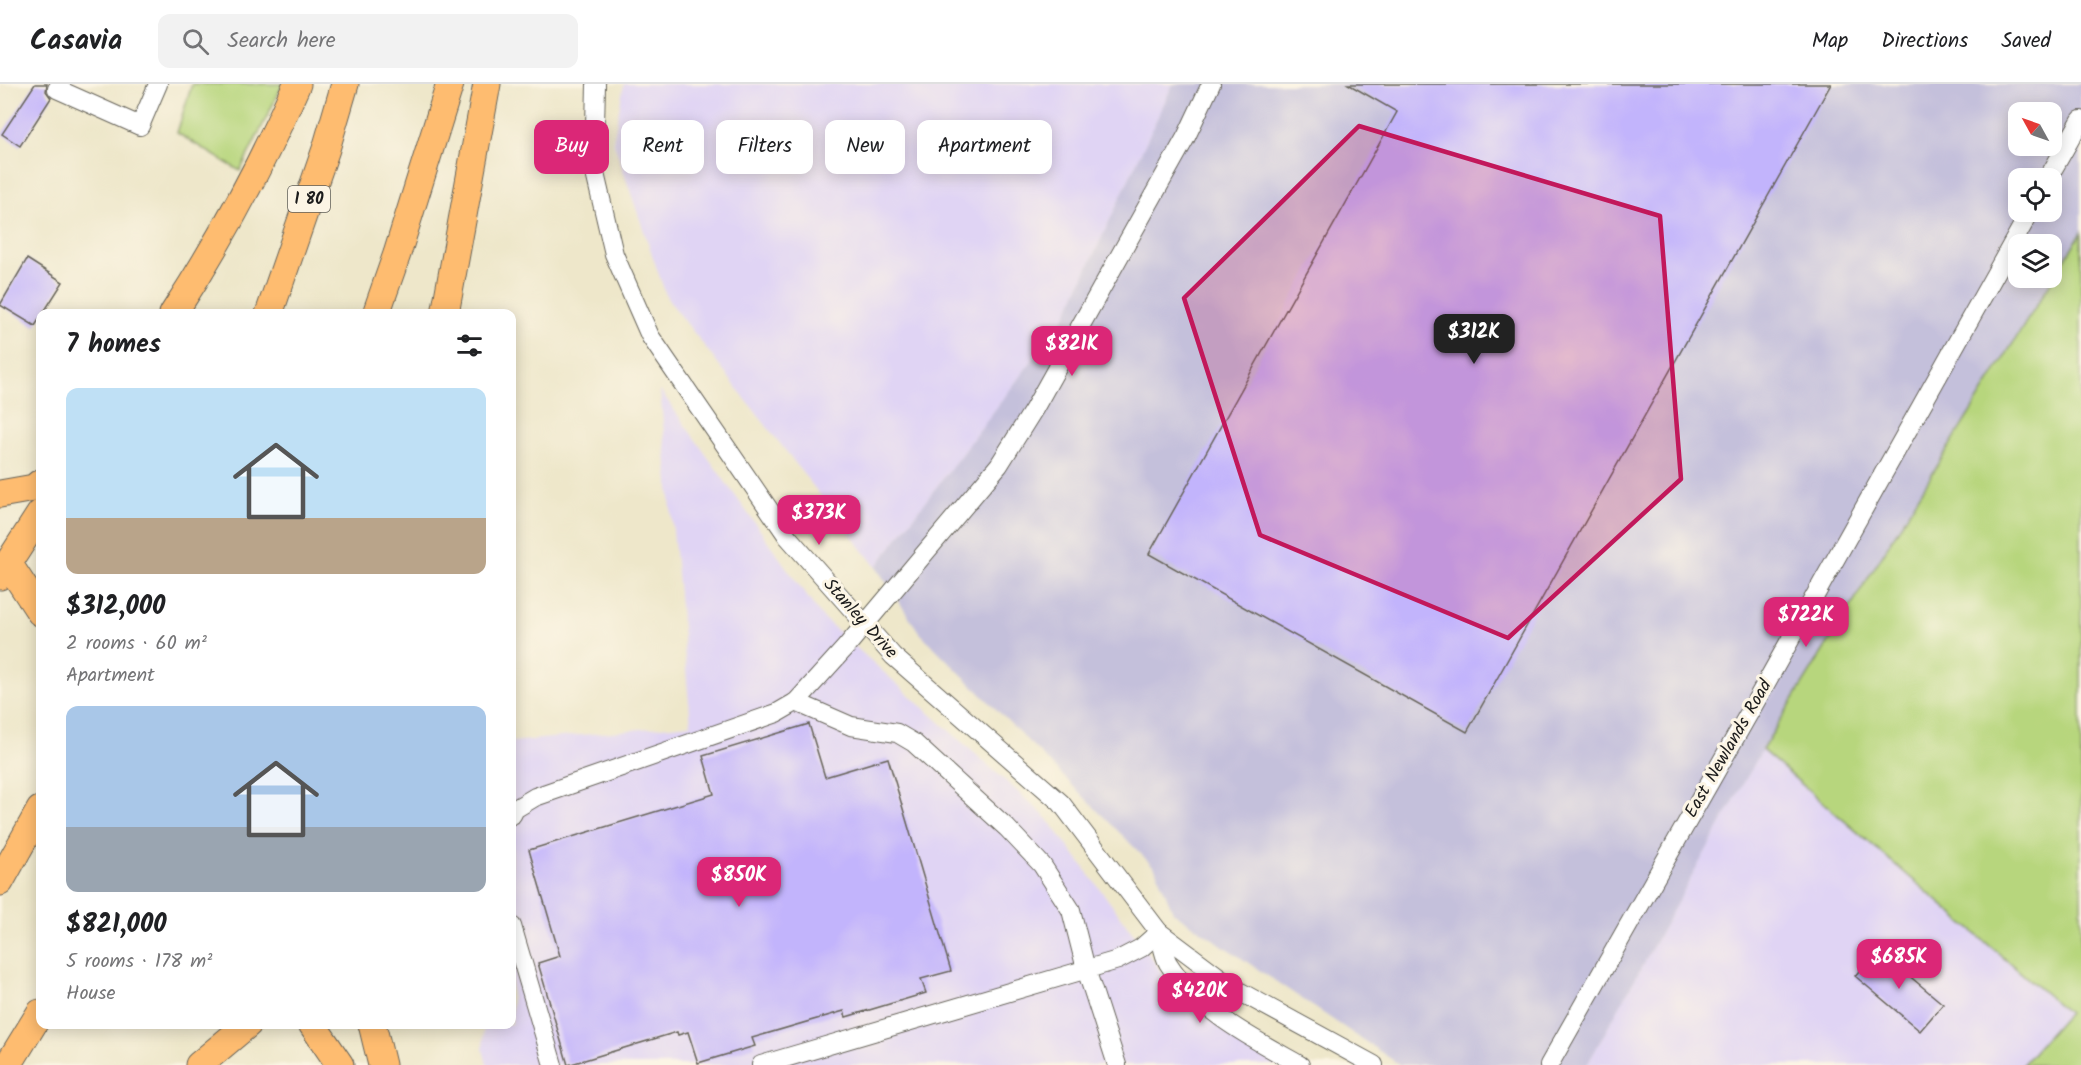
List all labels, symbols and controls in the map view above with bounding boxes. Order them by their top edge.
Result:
search box [158,14,578,68]
text: Casavia [30,19,122,64]
text: Search here [227,24,336,59]
icon: search [179,25,212,58]
text: Map [1812,25,1848,58]
text: Directions [1881,25,1968,58]
text: Saved [2001,25,2051,58]
north arrow [2008,102,2062,156]
map controls [2008,102,2062,288]
chip: Buy [534,120,609,174]
chip: Rent [621,120,704,174]
chip: Filters [716,120,813,174]
chip: New [825,120,905,174]
chip: Apartment [917,120,1052,174]
button: locate [2008,168,2062,222]
road number: I 80 [288,186,330,212]
button: layers [2008,234,2062,288]
pin: $312K [1432,314,1516,365]
text: $312K [1448,317,1500,349]
text: 7 homes [66,324,161,366]
pin: $821K [1030,326,1114,377]
icon: filters [453,329,486,362]
text: $821K [1045,329,1099,361]
icon: home [222,427,330,535]
pin: $373K [777,495,861,546]
text: $373K [791,498,847,530]
street label: Stanley Drive [816,572,904,666]
text: $312,000 [66,586,165,628]
pin: $722K [1764,597,1848,648]
text: $722K [1778,600,1834,632]
text: 2 rooms · 60 m² [66,628,207,660]
text: Apartment [66,660,155,692]
street label: East Newlands Road [1678,673,1781,824]
icon: home [222,745,330,853]
pin: $850K [697,857,781,908]
text: $850K [711,860,767,892]
text: $821,000 [66,904,167,946]
pin: $685K [1857,939,1941,990]
text: $685K [1871,942,1927,974]
text: 5 rooms · 178 m² [66,946,212,978]
pin: $420K [1158,973,1242,1024]
text: $420K [1172,976,1228,1008]
text: House [66,978,116,1010]

